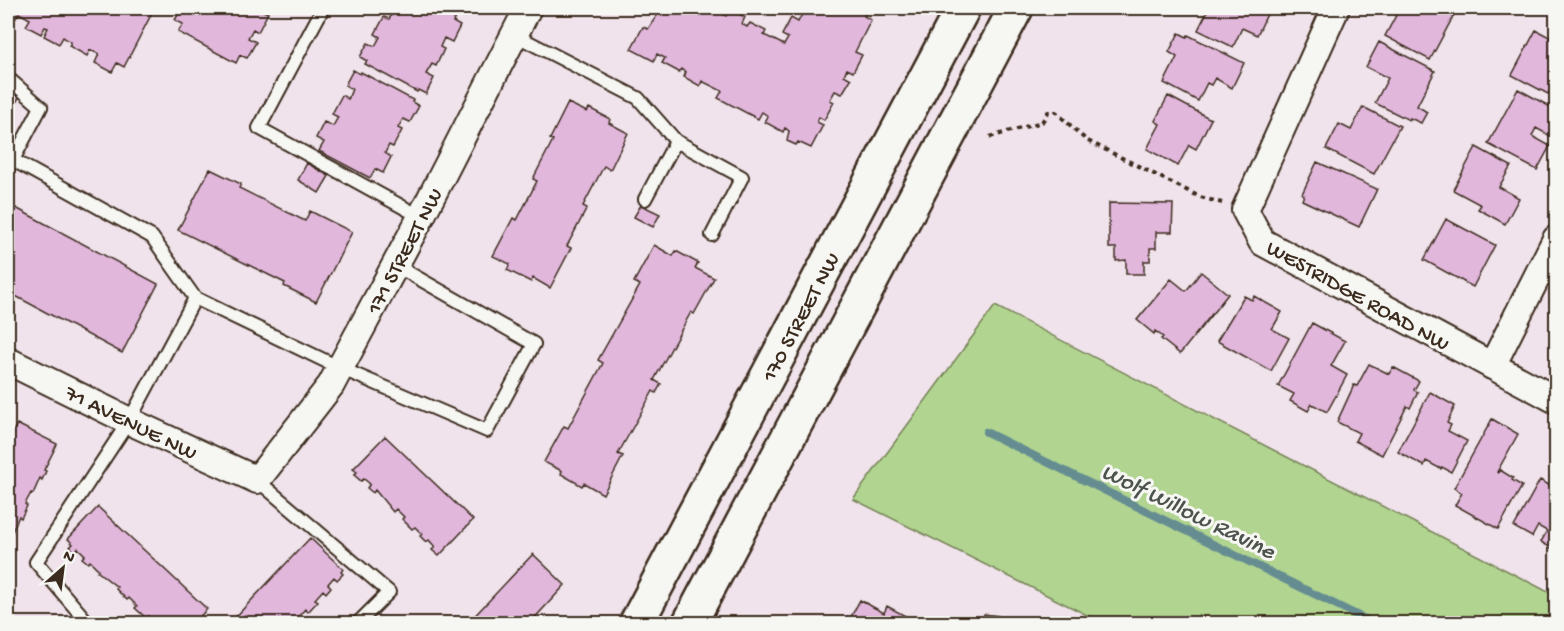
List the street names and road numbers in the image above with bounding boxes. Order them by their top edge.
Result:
street label: 171 STREET NW [362,185,451,320]
street label: WESTRIDGE ROAD NW [1261,236,1453,359]
street label: 170 STREET NW [757,249,847,388]
street label: 71 AVENUE NW [59,381,200,468]

